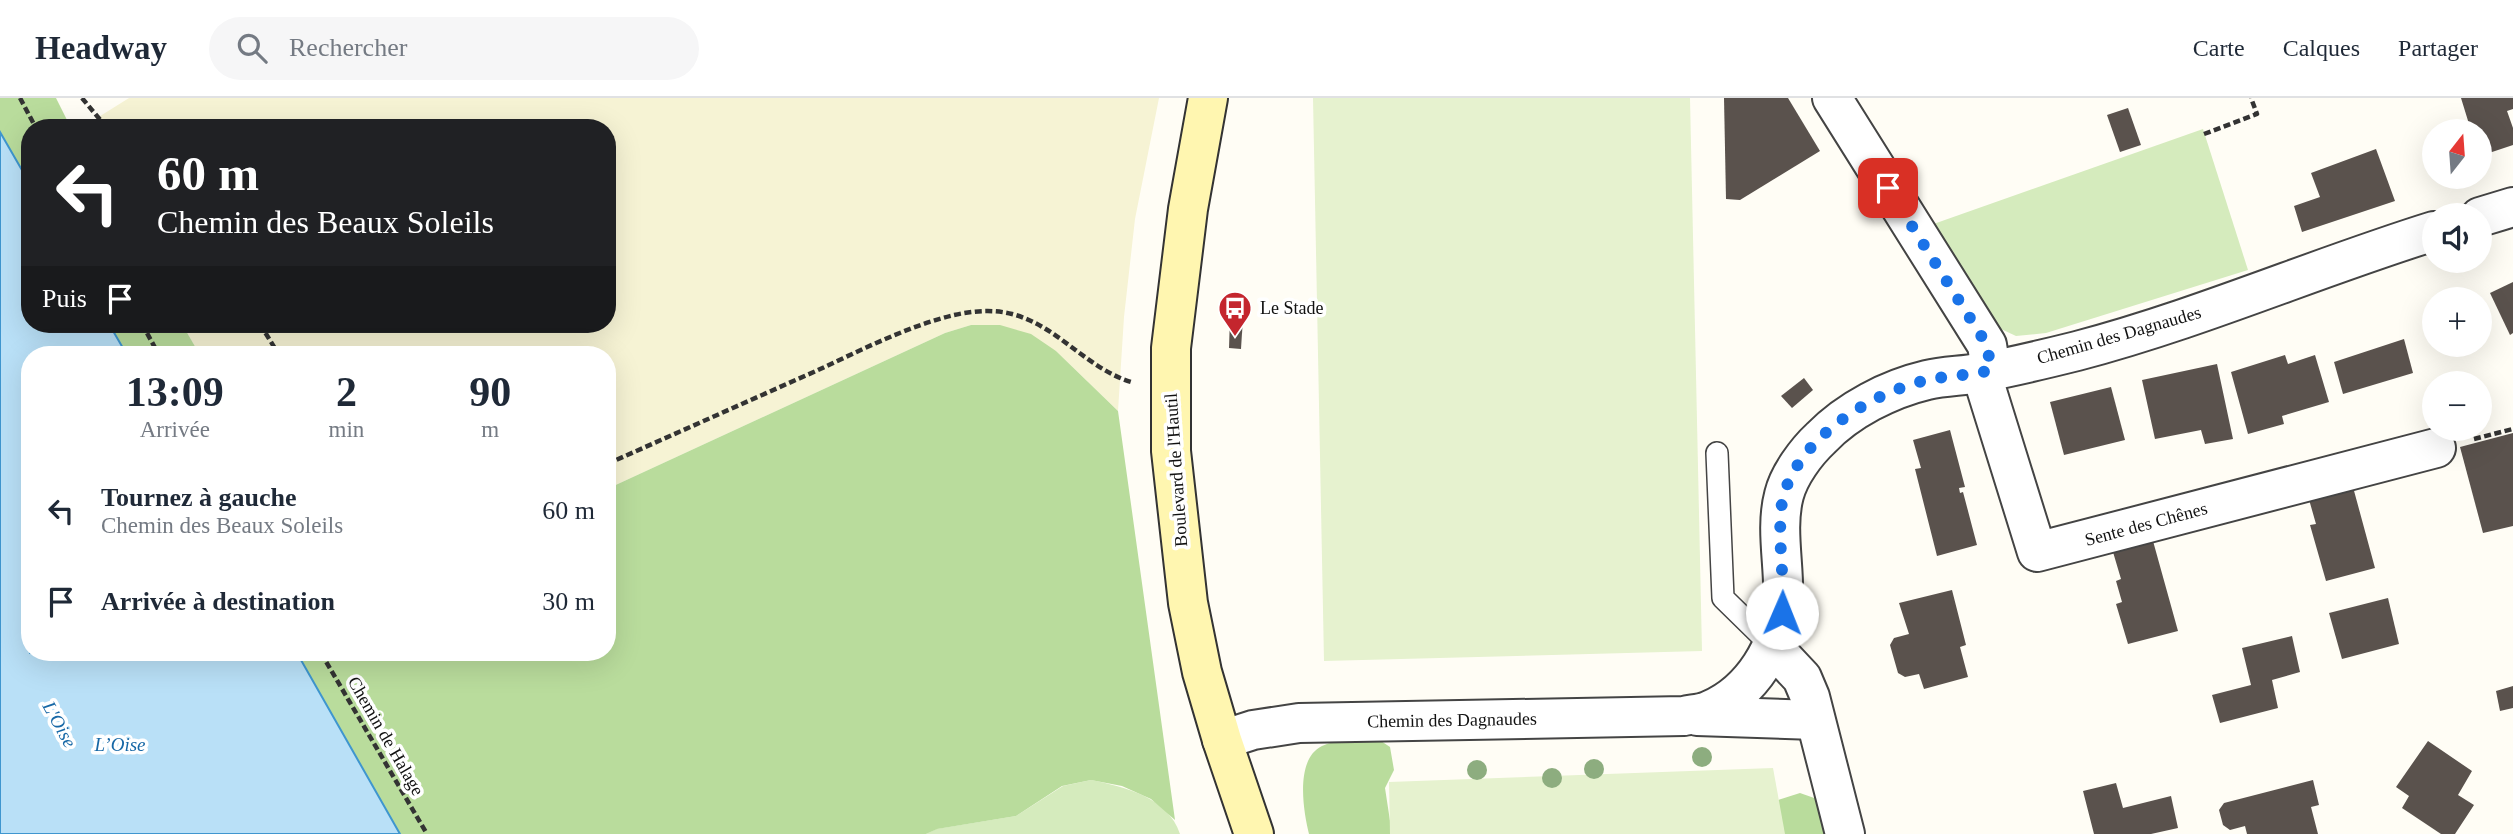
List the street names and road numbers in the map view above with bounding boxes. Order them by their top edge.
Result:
street label: Chemin des Dagnaudes [2035,302,2203,368]
street label: Boulevard de l'Hautil [1161,392,1191,548]
street label: Sente des Chênes [2083,498,2209,550]
street label: Chemin de Halage [344,673,428,799]
street label: Chemin des Dagnaudes [1367,709,1537,731]

